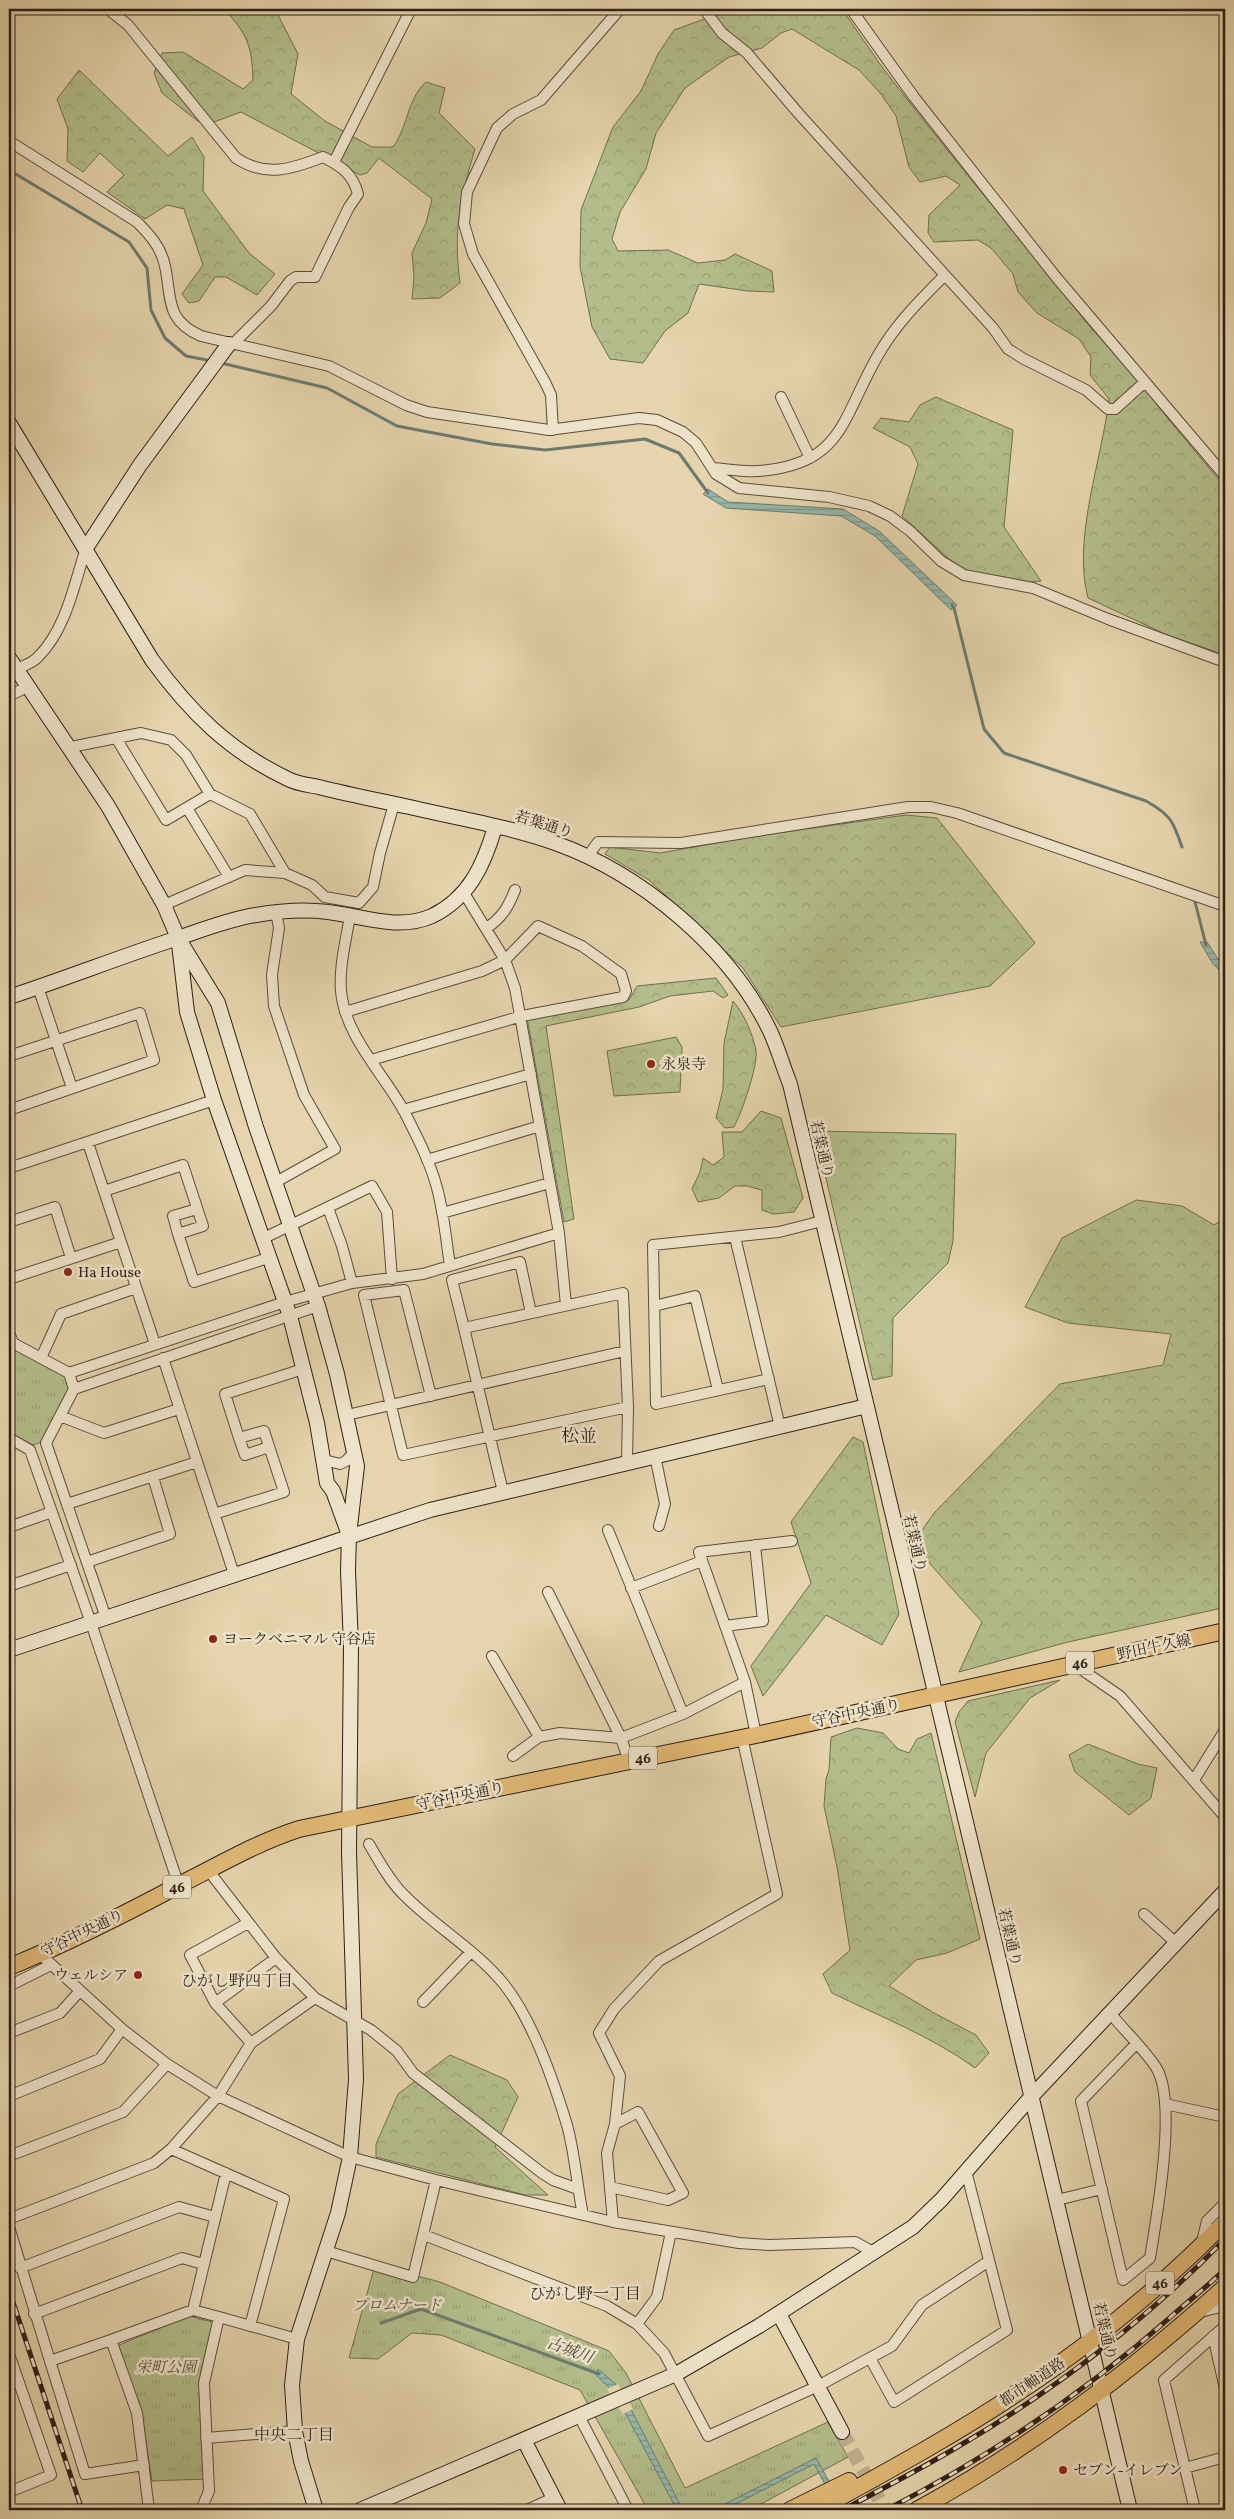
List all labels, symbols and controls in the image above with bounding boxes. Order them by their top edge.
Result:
street label: 若葉通り [512,807,575,844]
place label: 永泉寺 [661,1055,706,1076]
marker: 永泉寺 [645,1058,657,1070]
street label: 若葉通り [804,1118,838,1181]
place label: Ha House [78,1263,141,1284]
marker: Ha House [62,1266,74,1278]
district label: 松並 [561,1425,597,1450]
street label: 若葉通り [897,1512,931,1575]
place label: ヨークベニマル 守谷店 [223,1630,376,1651]
street label: 野田牛久線 [1115,1630,1193,1667]
marker: ヨークベニマル 守谷店 [207,1633,219,1645]
road number: 46 [1066,1652,1094,1675]
street label: 守谷中央通り [810,1695,903,1734]
road number: 46 [629,1746,657,1770]
street label: 守谷中央通り [414,1778,507,1817]
road number: 46 [163,1875,191,1898]
street label: 守谷中央通り [38,1905,128,1964]
street label: 若葉通り [992,1906,1026,1969]
place label: ウェルシア [54,1966,128,1987]
marker: ウェルシア [132,1969,144,1981]
district label: ひがし野四丁目 [181,1971,293,1993]
road number: 46 [1146,2272,1174,2294]
district label: ひがし野一丁目 [529,2284,641,2306]
park label: プロムナード [352,2296,443,2317]
street label: 若葉通り [1087,2300,1121,2363]
water label: 古城川 [543,2332,598,2370]
street label: 都市軸道路 [996,2354,1070,2413]
park label: 栄町公園 [136,2358,199,2379]
district label: 中央二丁目 [254,2425,334,2447]
place label: セブン-イレブン [1073,2461,1183,2482]
marker: セブン-イレブン [1057,2464,1069,2476]

